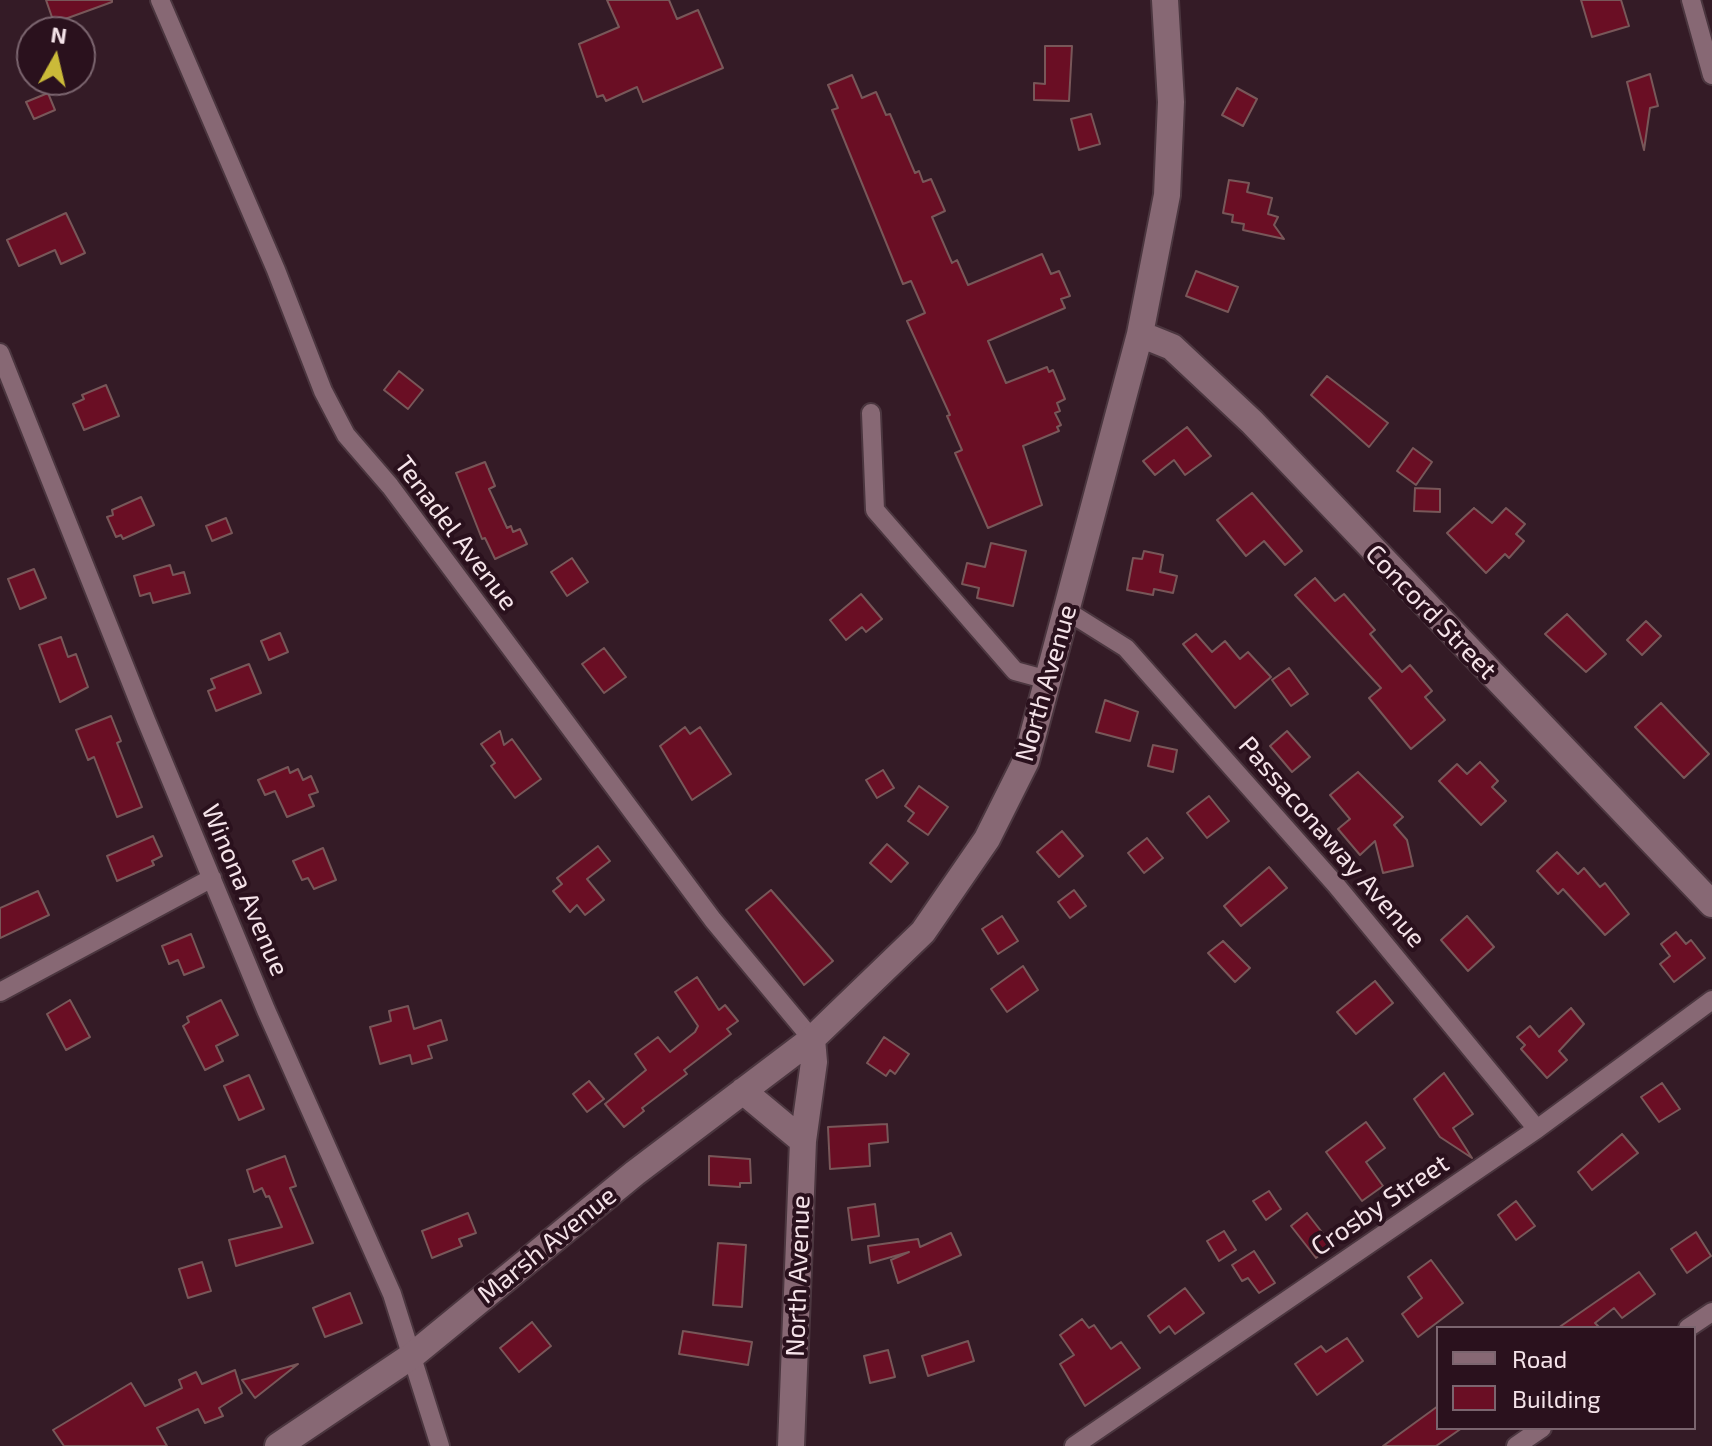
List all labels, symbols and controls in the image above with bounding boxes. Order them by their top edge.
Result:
north arrow [16,16,96,96]
text: N [49,20,69,48]
street label: Tenadel Avenue [388,450,524,616]
street label: Concord Street [1359,538,1503,686]
street label: North Avenue [1009,601,1083,765]
street label: Passaconaway Avenue [1232,730,1432,954]
street label: Winona Avenue [195,800,295,980]
street label: Crosby Street [1305,1148,1455,1262]
street label: Marsh Avenue [472,1180,622,1310]
street label: North Avenue [780,1195,816,1357]
legend [1436,1326,1696,1430]
text: Road [1512,1344,1567,1373]
text: Building [1512,1384,1601,1413]

